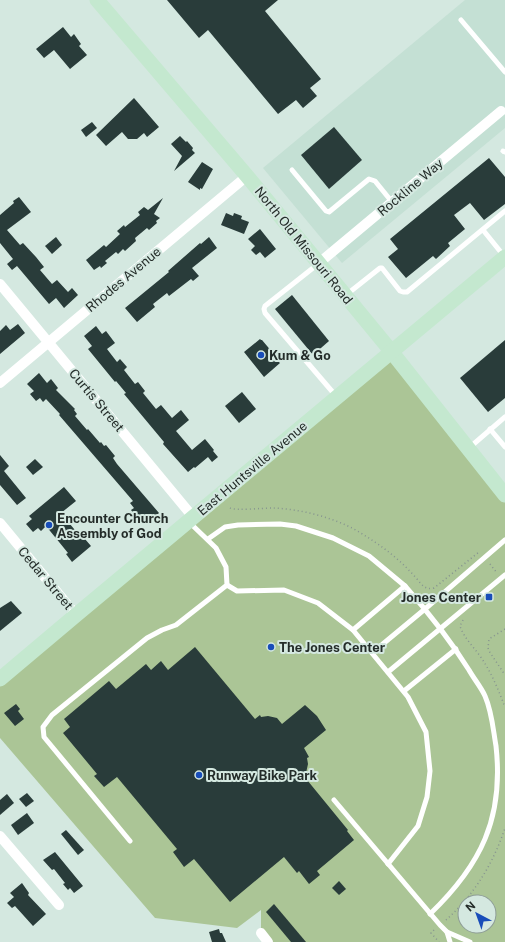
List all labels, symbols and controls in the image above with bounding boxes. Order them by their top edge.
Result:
street label: Rockline Way [375,156,446,219]
street label: North Old Missouri Road [252,184,356,307]
street label: Rhodes Avenue [83,244,164,315]
place label: Kum & Go [269,348,331,363]
marker: Kum & Go [256,350,266,360]
street label: Curtis Street [66,366,127,435]
street label: East Huntsville Avenue [194,418,310,519]
place label: Encounter Church Assembly of God [57,511,169,541]
marker: Encounter Church Assembly of God [44,520,54,530]
street label: Cedar Street [15,544,76,613]
place label: Jones Center [401,590,482,605]
marker: Jones Center [484,592,494,602]
place label: The Jones Center [279,640,386,655]
marker: The Jones Center [266,642,276,652]
place label: Runway Bike Park [207,768,318,783]
marker: Runway Bike Park [194,770,204,780]
north arrow [457,894,497,934]
text: N [463,899,478,914]

